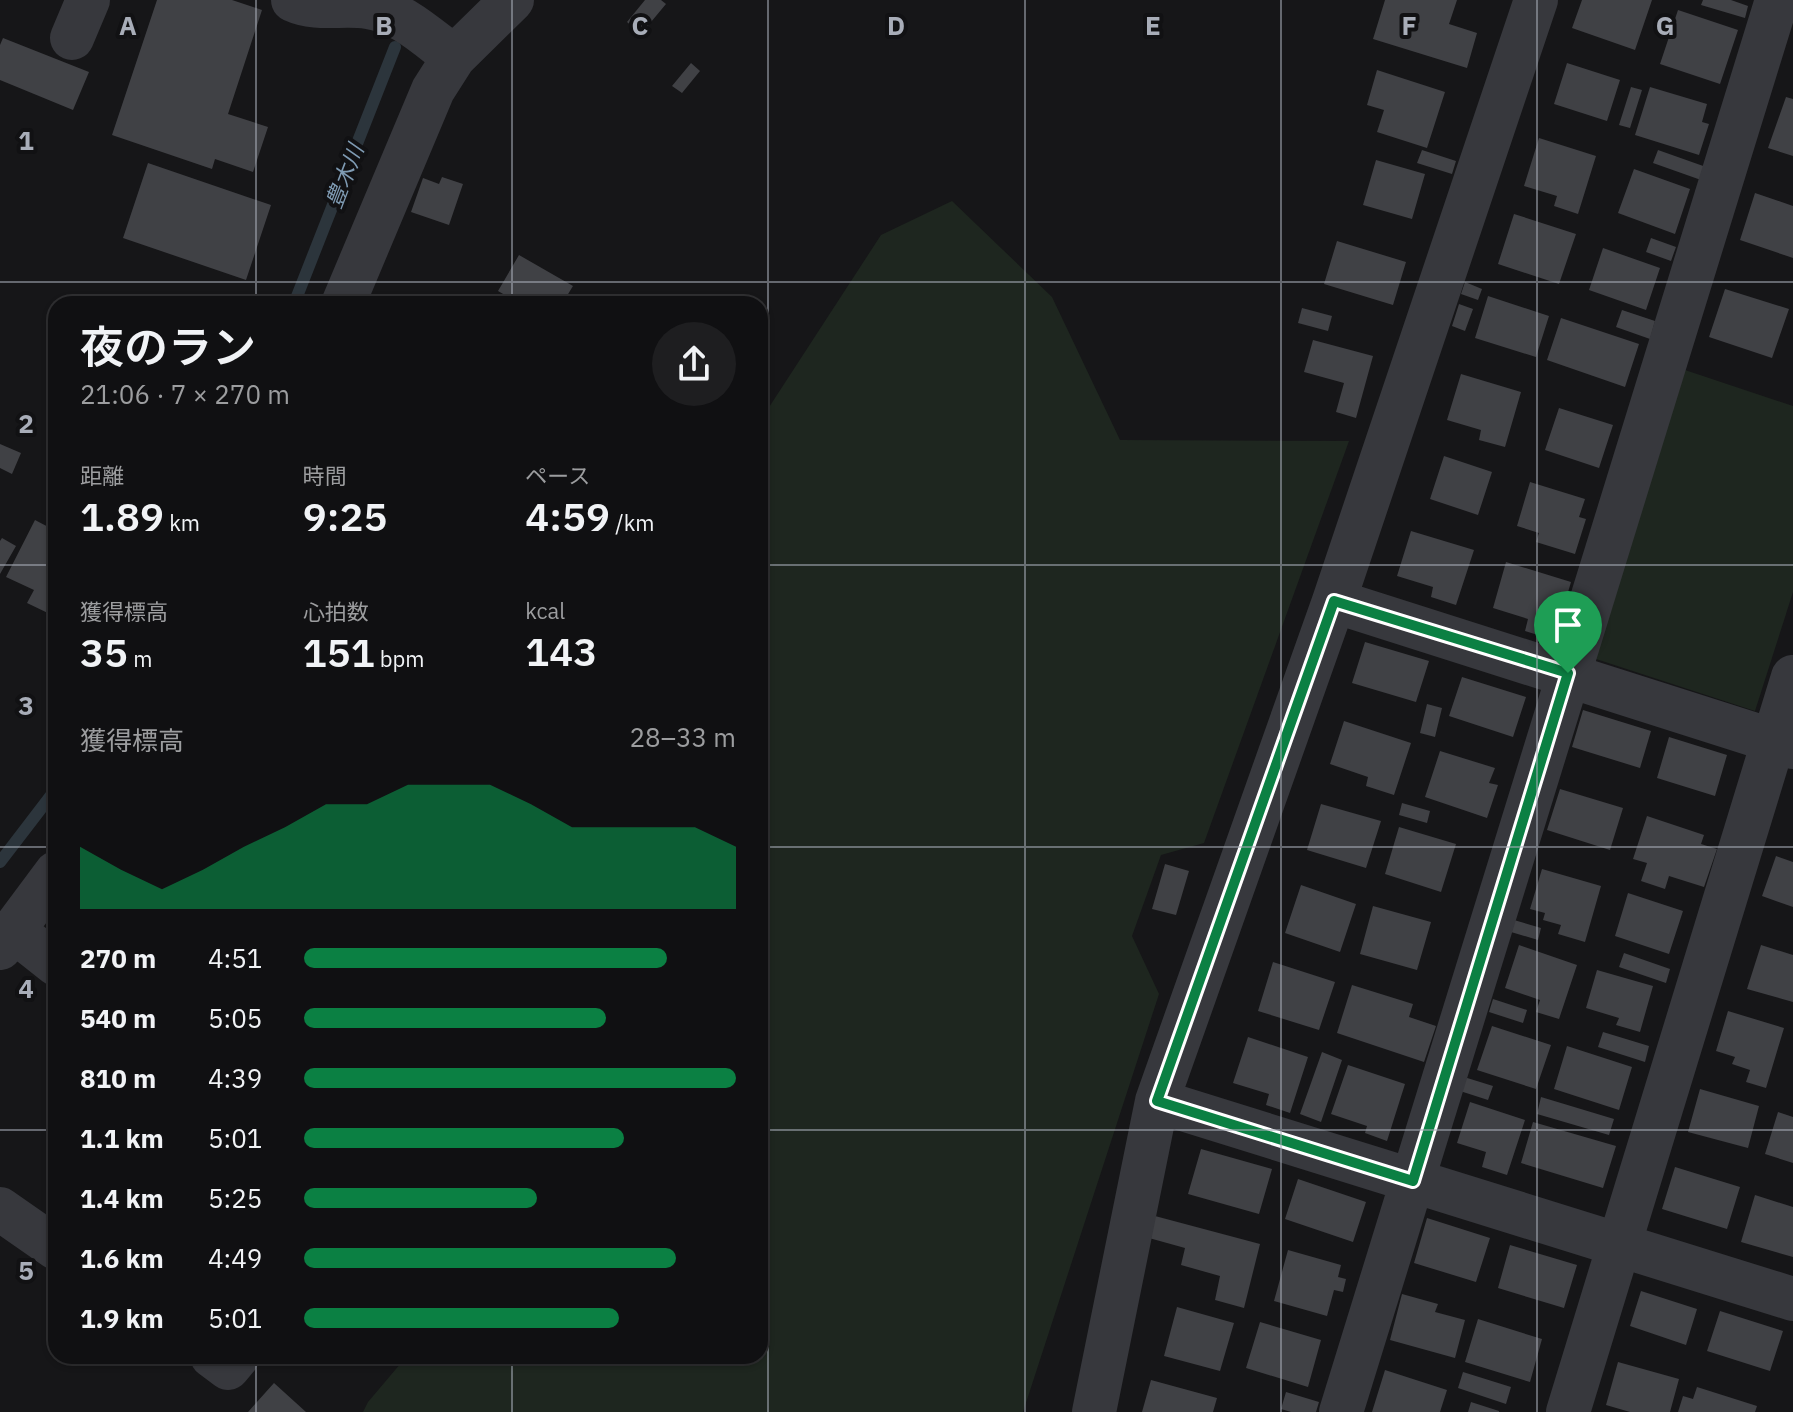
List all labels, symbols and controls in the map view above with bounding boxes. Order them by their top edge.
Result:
text: A [119,8,137,42]
text: B [375,8,393,42]
text: C [632,8,649,42]
text: D [887,8,905,42]
text: E [1145,8,1161,42]
text: F [1401,8,1417,42]
text: G [1656,8,1674,42]
text: 1 [18,123,34,157]
water label: 豊木川 [319,138,370,212]
text: 夜のラン [80,318,256,375]
button: share [652,322,736,406]
text: 21:06 · 7 × 270 m [80,377,290,411]
text: 2 [18,406,34,440]
text: 距離 [80,461,124,490]
text: 時間 [303,461,347,490]
text: ペース [525,461,590,490]
text: 1.89 [80,490,164,542]
text: 9:25 [303,490,387,542]
text: 4:59 [525,490,610,542]
text: km [164,508,200,537]
text: /km [610,508,655,537]
pin [1534,591,1602,673]
text: kcal [525,596,565,625]
text: 獲得標高 [80,597,168,626]
text: 心拍数 [303,597,369,626]
icon: arrive [1546,603,1590,647]
text: 143 [525,625,597,677]
text: 35 [80,626,128,678]
text: 151 [303,626,375,678]
text: m [128,644,152,673]
text: bpm [375,644,425,673]
text: 3 [18,688,34,722]
text: 28–33 m [629,720,736,754]
text: 獲得標高 [80,723,184,757]
text: 270 m [80,941,156,975]
text: 4:51 [208,941,262,975]
text: 4 [18,971,34,1005]
text: 540 m [80,1001,156,1035]
text: 5:05 [208,1001,262,1035]
text: 810 m [80,1061,156,1095]
text: 4:39 [208,1061,262,1095]
text: 1.1 km [80,1121,164,1155]
text: 5:01 [208,1121,262,1155]
text: 1.4 km [80,1181,164,1215]
text: 5:25 [208,1181,262,1215]
text: 1.6 km [80,1241,164,1275]
text: 4:49 [208,1241,262,1275]
text: 5 [18,1253,34,1287]
text: 1.9 km [80,1301,164,1335]
text: 5:01 [208,1301,262,1335]

